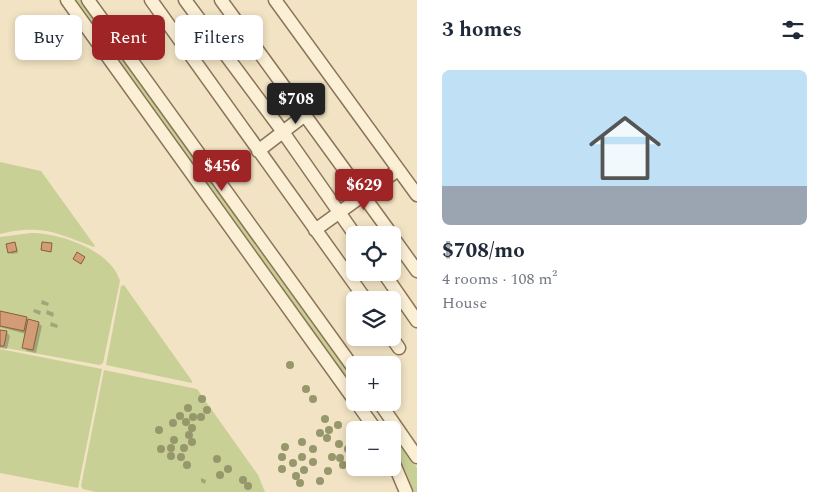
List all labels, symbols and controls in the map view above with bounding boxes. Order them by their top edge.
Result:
text: 3 homes [442,14,522,46]
chip: Buy [15,15,82,60]
chip: Rent [92,15,165,60]
chip: Filters [175,15,263,60]
icon: filters [779,16,807,44]
pin: $708 [266,82,326,125]
text: $708 [278,87,314,111]
icon: home [580,103,670,193]
pin: $456 [192,150,252,192]
text: $456 [204,154,240,178]
pin: $629 [334,168,394,211]
text: $629 [346,173,382,197]
map controls [346,226,401,476]
button: locate [346,226,401,281]
text: $708/mo [442,235,525,267]
text: 4 rooms · 108 m² [442,267,557,291]
button: layers [346,291,401,346]
text: House [442,291,487,315]
button: + [346,356,401,411]
button: − [346,421,401,476]

